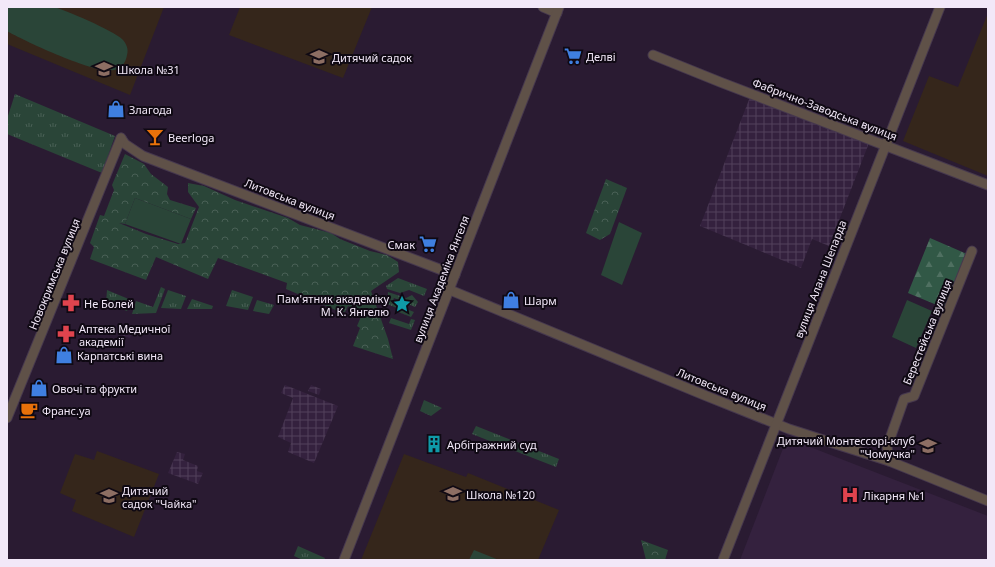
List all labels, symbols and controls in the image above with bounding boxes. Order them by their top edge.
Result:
supermarket icon: Делві [563,46,583,66]
school or university icon: Дитячий садок [309,47,329,67]
place label: Делві [586,49,616,64]
place label: Дитячий садок [332,50,412,65]
school or university icon: Школа №31 [94,59,114,79]
place label: Школа №31 [117,62,180,77]
street label: Фабрично-Заводська вулиця [751,74,899,144]
shop icon: Злагода [106,99,126,119]
place label: Злагода [129,102,172,117]
bar icon: Beerloga [145,127,165,147]
place label: Beerloga [168,130,215,145]
street label: Литовська вулиця [243,175,337,223]
street label: вулиця Академіка Янгеля [410,213,472,345]
street label: Новокримська вулиця [25,216,83,332]
street label: вулиця Алана Шепарда [791,218,849,340]
supermarket icon: Смак [418,234,438,254]
place label: Смак [388,237,415,252]
street label: Берестейська вулиця [899,277,955,387]
shop icon: Шарм [501,290,521,310]
place label: Пам'ятник академіку М. К. Янгелю [277,291,389,319]
pharmacy icon: Не Болей [61,293,81,313]
place label: Шарм [524,293,557,308]
place icon: Пам'ятник академіку М. К. Янгелю [392,294,412,314]
place label: Не Болей [84,296,134,311]
place label: Аптека Медичної академії [79,321,171,349]
pharmacy icon: Аптека Медичної академії [56,324,76,344]
shop icon: Карпатські вина [54,345,74,365]
place label: Карпатські вина [77,348,163,363]
street label: Литовська вулиця [675,364,769,414]
shop icon: Овочі та фрукти [29,378,49,398]
place label: Овочі та фрукти [52,381,137,396]
cafe icon: Франс.уа [19,400,39,420]
place label: Франс.уа [42,403,91,418]
place label: Дитячий Монтессорі-клуб "Чомучка" [777,433,915,461]
building icon: Арбітражний суд [424,434,444,454]
school or university icon: Дитячий Монтессорі-клуб "Чомучка" [918,436,938,456]
place label: Арбітражний суд [447,437,537,452]
place label: Дитячий садок "Чайка" [122,483,196,511]
school or university icon: Школа №120 [443,484,463,504]
hospital icon: Лікарня №1 [840,485,860,505]
school or university icon: Дитячий садок "Чайка" [99,486,119,506]
place label: Школа №120 [466,487,535,502]
place label: Лікарня №1 [863,488,925,503]

